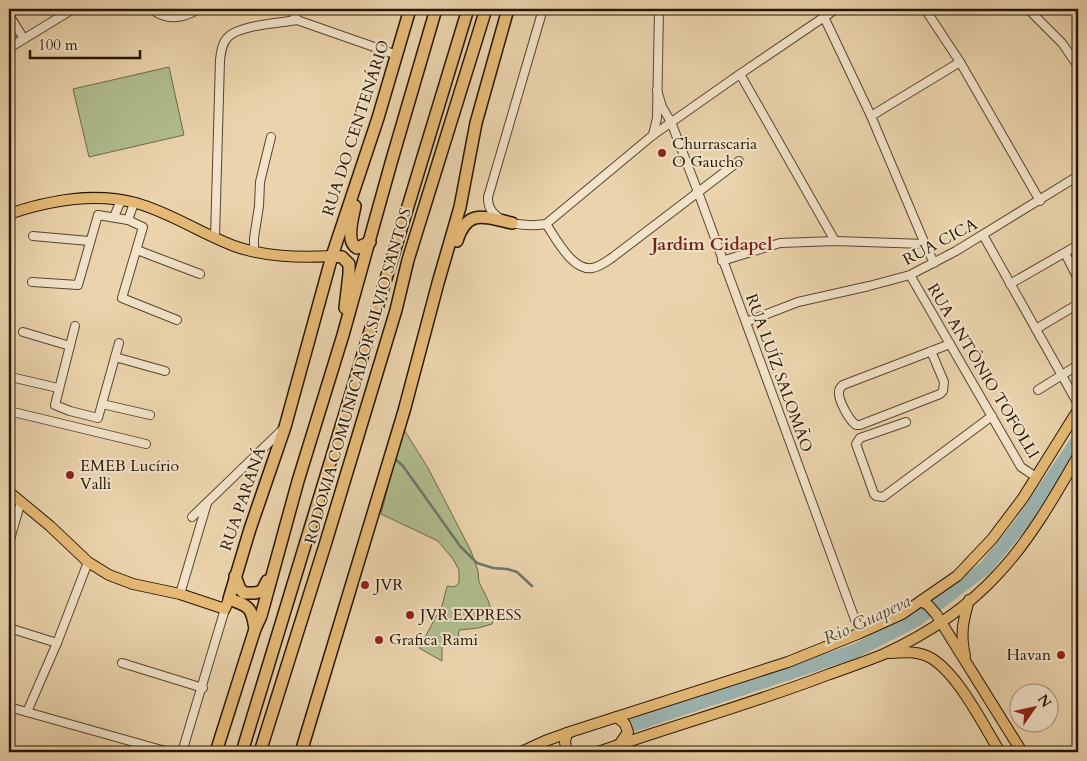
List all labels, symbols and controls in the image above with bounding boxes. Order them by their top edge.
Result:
scale bar [30,28,140,60]
text: 100 m [38,35,78,55]
street label: RUA DO CENTENÁRIO [317,37,395,219]
place label: Churrascaria O Gaucho [672,133,757,173]
marker: Churrascaria O Gaucho [656,147,668,159]
street label: RODOVIA COMUNICADOR SILVIO SANTOS [299,205,417,547]
street label: RUA CICA [899,213,982,271]
district label: Jardim Cidapel [649,232,772,257]
street label: RUA ANTÔNIO TOFOLLI [922,279,1044,463]
street label: RUA LUÍZ SALOMÃO [740,291,818,455]
street label: RUA PARANÁ [215,444,271,554]
place label: EMEB Lucírio Valli [80,455,180,495]
marker: EMEB Lucírio Valli [64,469,76,481]
place label: JVR [373,574,403,596]
marker: JVR [359,579,371,591]
water label: Rio Guapeva [819,589,915,651]
place label: JVR EXPRESS [418,604,521,626]
marker: JVR EXPRESS [404,609,416,621]
place label: Grafica Rami [389,629,478,651]
marker: Grafica Rami [373,634,385,646]
place label: Havan [1007,644,1051,666]
marker: Havan [1055,649,1067,661]
north arrow [1010,684,1060,734]
text: N [1033,691,1056,711]

